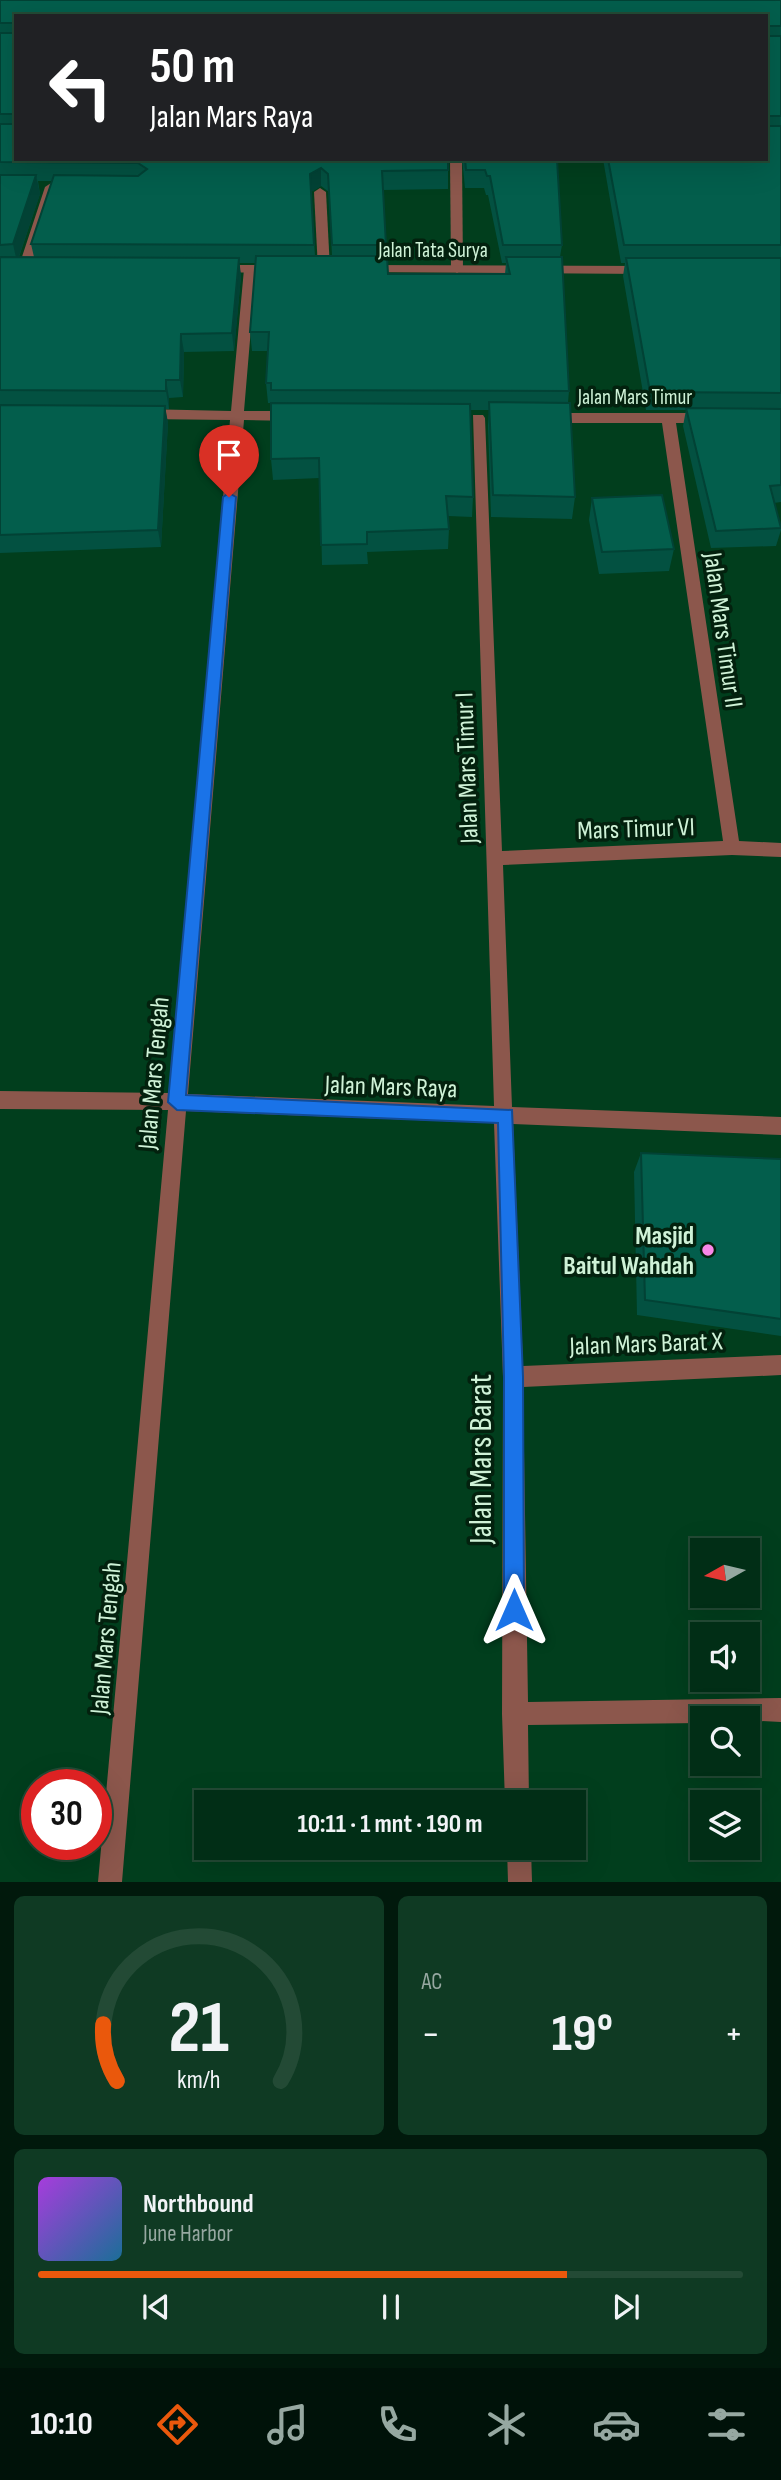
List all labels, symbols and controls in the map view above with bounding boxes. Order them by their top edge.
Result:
text: 50 m [150,38,235,97]
icon: left [35,42,126,133]
text: Jalan Mars Raya [150,98,313,137]
street label: Jalan Tata Surya [377,238,488,263]
street label: Jalan Mars Timur [577,385,692,410]
pin [199,425,259,497]
icon: arrive [210,436,248,474]
street label: Jalan Mars Timur II [696,550,749,710]
street label: Jalan Mars Timur I [449,692,486,845]
street label: Mars Timur VI [577,812,695,847]
street label: Jalan Mars Tengah [132,996,177,1152]
street label: Jalan Mars Raya [323,1070,458,1105]
place label: Masjid Baitul Wahdah [563,1221,694,1282]
marker: Masjid Baitul Wahdah [700,1242,716,1258]
street label: Jalan Mars Barat X [568,1326,723,1363]
street label: Jalan Mars Barat [462,1374,501,1545]
north arrow [690,1538,760,1608]
map controls [690,1538,760,1860]
street label: Jalan Mars Tengah [84,1561,129,1717]
position arrow [477,1573,551,1647]
button: sound [690,1622,760,1692]
button: search [690,1706,760,1776]
speed limit sign: 30 [21,1769,112,1860]
button: layers [690,1790,760,1860]
text: 10:11 · 1 mnt · 190 m [297,1809,483,1840]
text: AC [422,1968,442,1996]
text: 21 [168,1986,229,2074]
text: 19° [552,2003,613,2066]
text: − [422,2012,440,2057]
text: + [724,2012,743,2057]
text: km/h [177,2065,220,2096]
text: Northbound [143,2189,254,2220]
text: June Harbor [143,2220,233,2248]
icon: previous [137,2288,175,2326]
icon: pause [372,2288,410,2326]
icon: next [607,2288,645,2326]
icon: directions [153,2400,202,2449]
icon: music [263,2400,312,2449]
icon: phone [373,2400,422,2449]
icon: climate [482,2400,531,2449]
icon: car [592,2400,641,2449]
icon: filters [702,2400,751,2449]
text: 10:10 [30,2405,93,2444]

